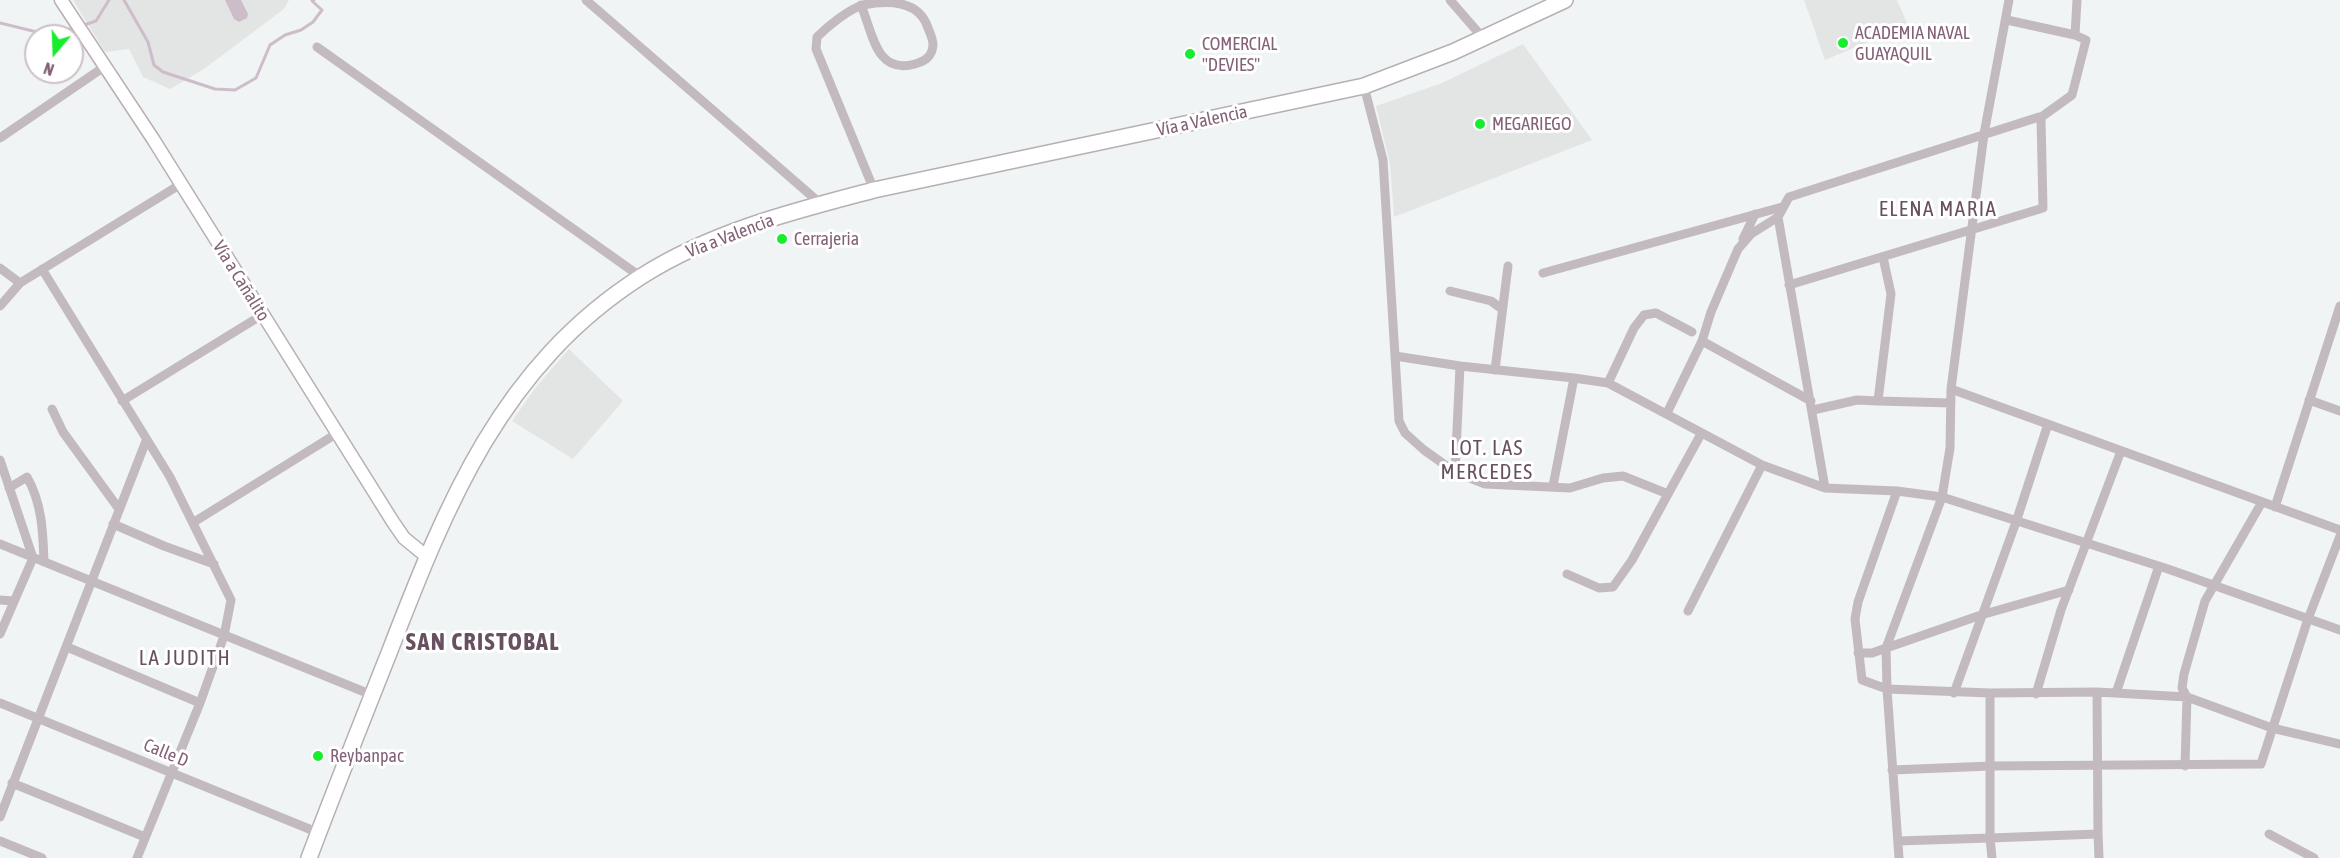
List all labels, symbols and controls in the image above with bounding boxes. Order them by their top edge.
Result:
place label: ACADEMIA NAVAL GUAYAQUIL [1855,22,1970,64]
north arrow [24,24,84,84]
place label: COMERCIAL "DEVIES" [1202,33,1277,76]
marker: ACADEMIA NAVAL GUAYAQUIL [1836,36,1850,50]
marker: COMERCIAL "DEVIES" [1183,47,1197,61]
text: N [41,59,56,79]
street label: Vía a Valencia [1155,101,1249,141]
place label: MEGARIEGO [1492,113,1571,135]
marker: MEGARIEGO [1473,117,1487,131]
district label: ELENA MARIA [1879,196,1997,222]
street label: Vía a Valencia [683,209,777,263]
place label: Cerrajeria [794,228,859,250]
marker: Cerrajeria [775,232,789,246]
street label: Vía a Cañalito [208,237,274,325]
district label: LOT. LAS MERCEDES [1440,435,1534,485]
district label: SAN CRISTOBAL [406,628,560,656]
district label: LA JUDITH [139,645,231,671]
street label: Calle D [140,734,192,772]
place label: Reybanpac [330,745,404,767]
marker: Reybanpac [311,749,325,763]

